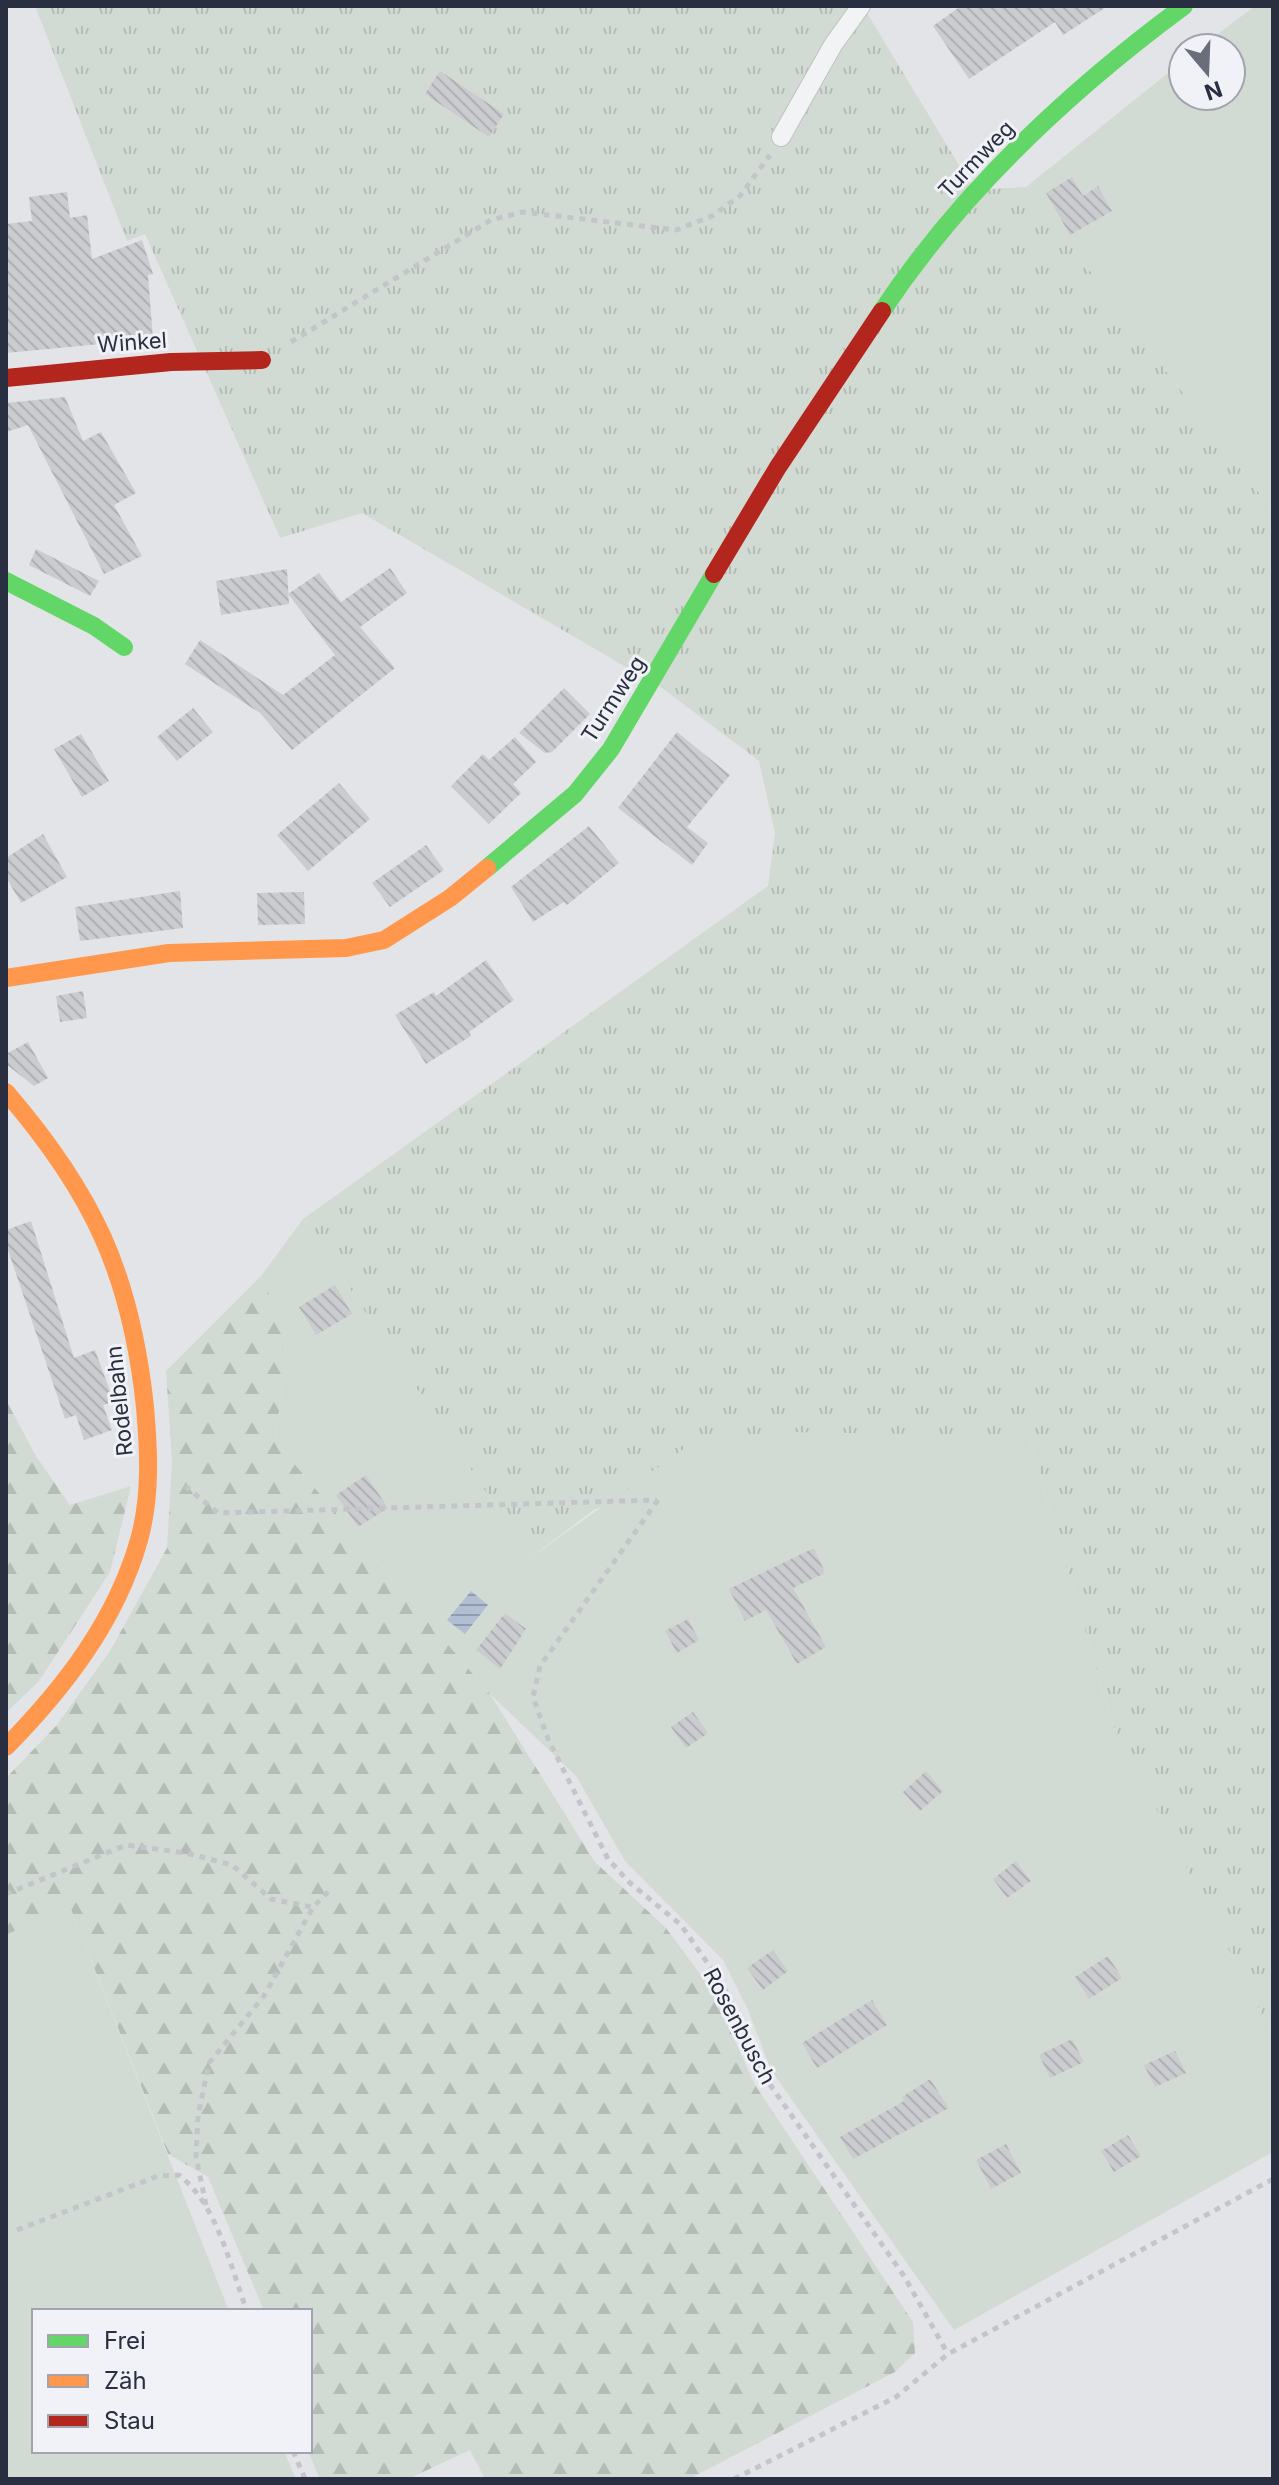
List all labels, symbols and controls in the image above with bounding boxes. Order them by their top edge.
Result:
north arrow [1167,32,1247,112]
text: N [1201,76,1226,106]
street label: Turmweg [933,115,1019,203]
street label: Winkel [96,327,168,357]
street label: Turmweg [576,651,650,747]
street label: Rodelbahn [100,1345,138,1457]
street label: Rosenbusch [698,1963,782,2089]
legend [32,2309,312,2453]
text: Frei [104,2326,146,2355]
text: Zäh [104,2366,147,2395]
text: Stau [104,2406,155,2435]

